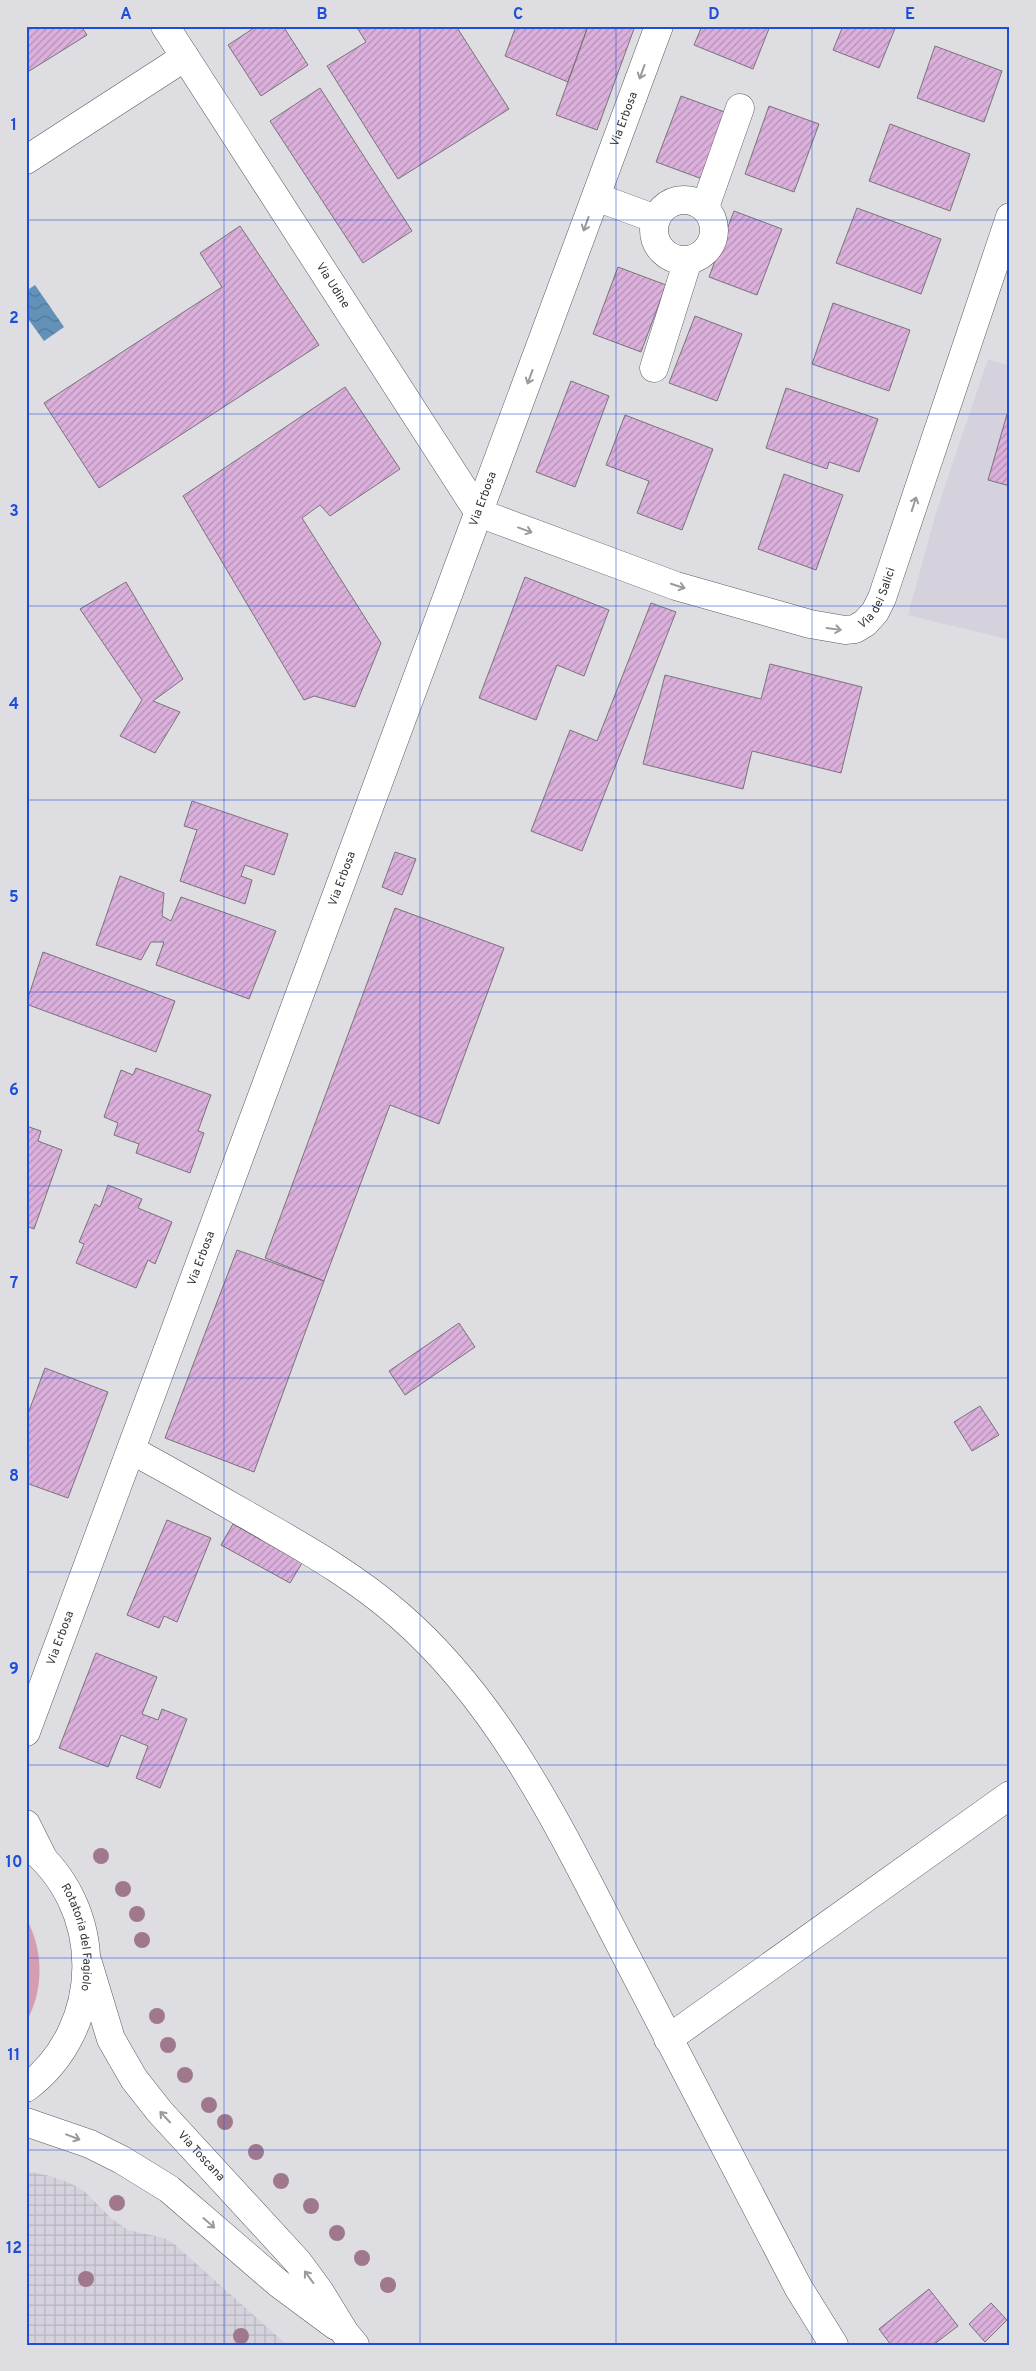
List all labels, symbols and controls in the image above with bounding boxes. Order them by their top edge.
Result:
text: A [120,5,132,25]
text: B [316,5,328,25]
text: C [513,5,523,25]
text: D [708,5,720,25]
text: E [905,5,915,25]
one-way arrow [637,64,646,79]
street label: Via Erbosa [607,90,642,149]
text: 1 [11,116,17,136]
one-way arrow [581,216,590,232]
street label: Via Udine [312,260,353,312]
text: 2 [9,309,19,329]
one-way arrow [525,369,534,384]
street label: Via Erbosa [466,470,501,529]
one-way arrow [910,497,919,512]
text: 3 [9,502,19,522]
one-way arrow [517,526,532,535]
street label: Via dei Salici [856,566,900,633]
one-way arrow [669,582,685,591]
one-way arrow [826,624,842,634]
text: 4 [9,695,19,715]
street label: Via Erbosa [325,849,360,908]
text: 5 [9,888,19,908]
text: 6 [9,1081,19,1101]
street label: Via Erbosa [184,1229,219,1288]
text: 7 [10,1274,18,1294]
text: 8 [9,1467,19,1487]
street label: Via Erbosa [43,1609,78,1668]
text: 9 [9,1660,19,1680]
text: 10 [6,1853,22,1873]
street label: Rotatoria del Fagiolo [57,1881,94,1993]
text: 11 [8,2046,20,2066]
one-way arrow [159,2111,171,2124]
street label: Via Toscana [174,2128,228,2185]
one-way arrow [65,2134,80,2143]
one-way arrow [203,2217,216,2229]
text: 12 [6,2239,22,2259]
one-way arrow [304,2271,315,2284]

